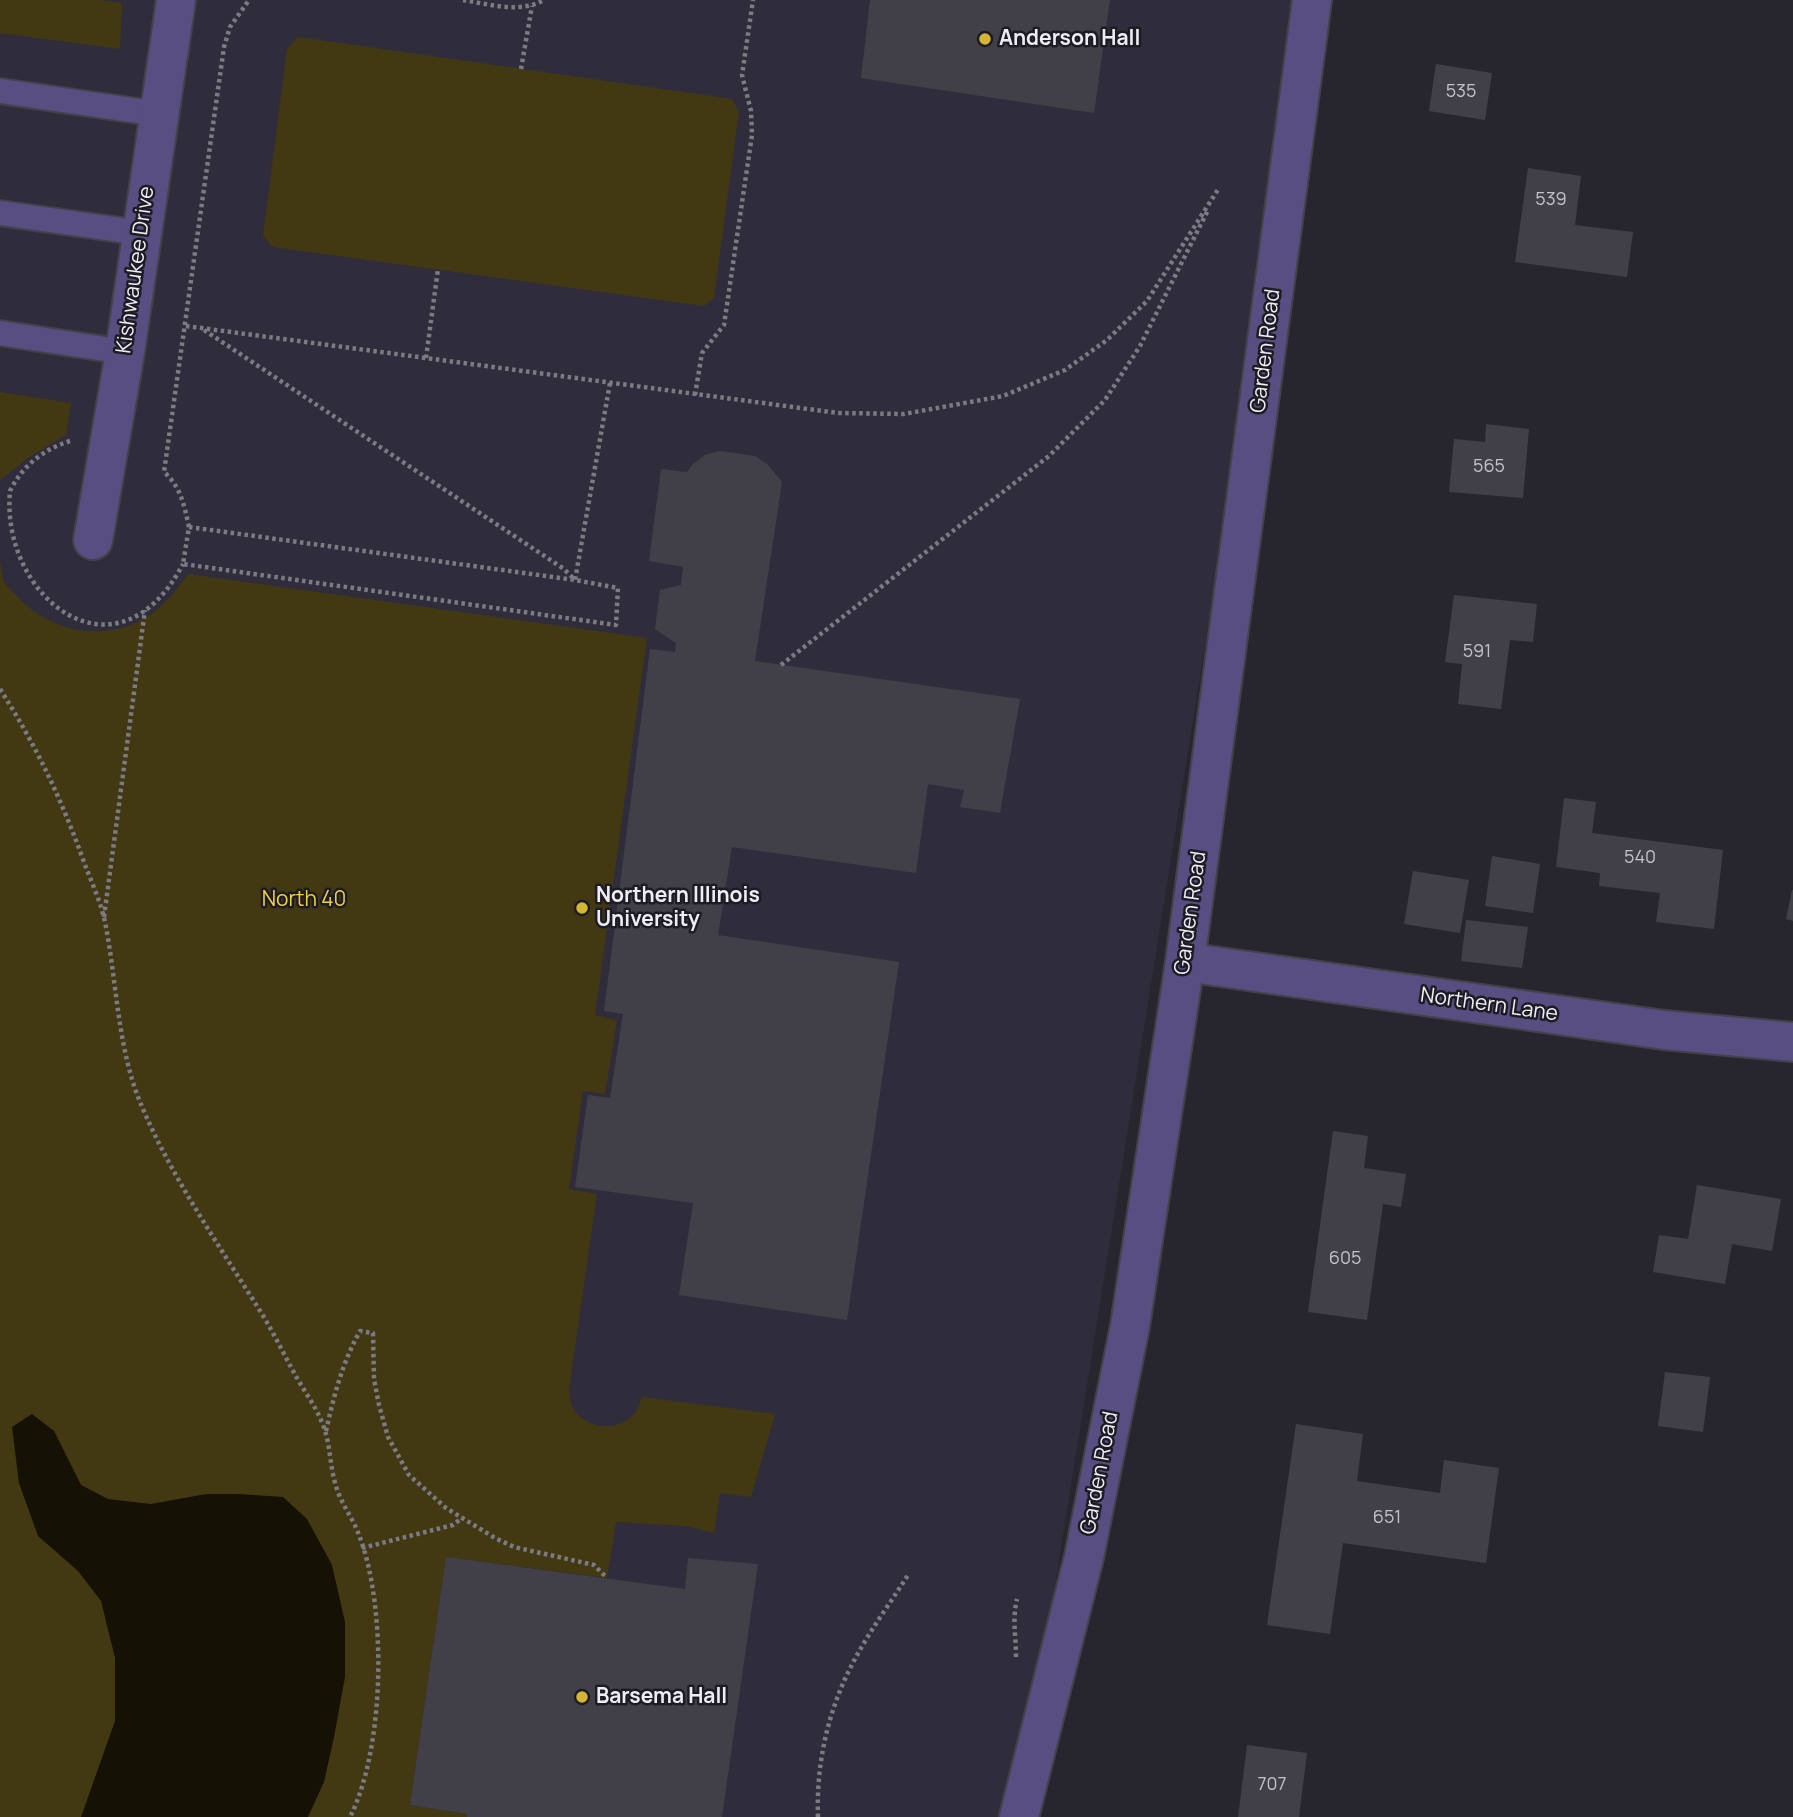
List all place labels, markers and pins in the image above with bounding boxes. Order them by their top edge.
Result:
place label: Anderson Hall [999,26,1140,52]
marker: Anderson Hall [977,31,993,47]
place label: Northern Illinois University [596,883,760,933]
marker: Northern Illinois University [574,900,590,916]
place label: Barsema Hall [596,1684,727,1710]
marker: Barsema Hall [574,1689,590,1705]

